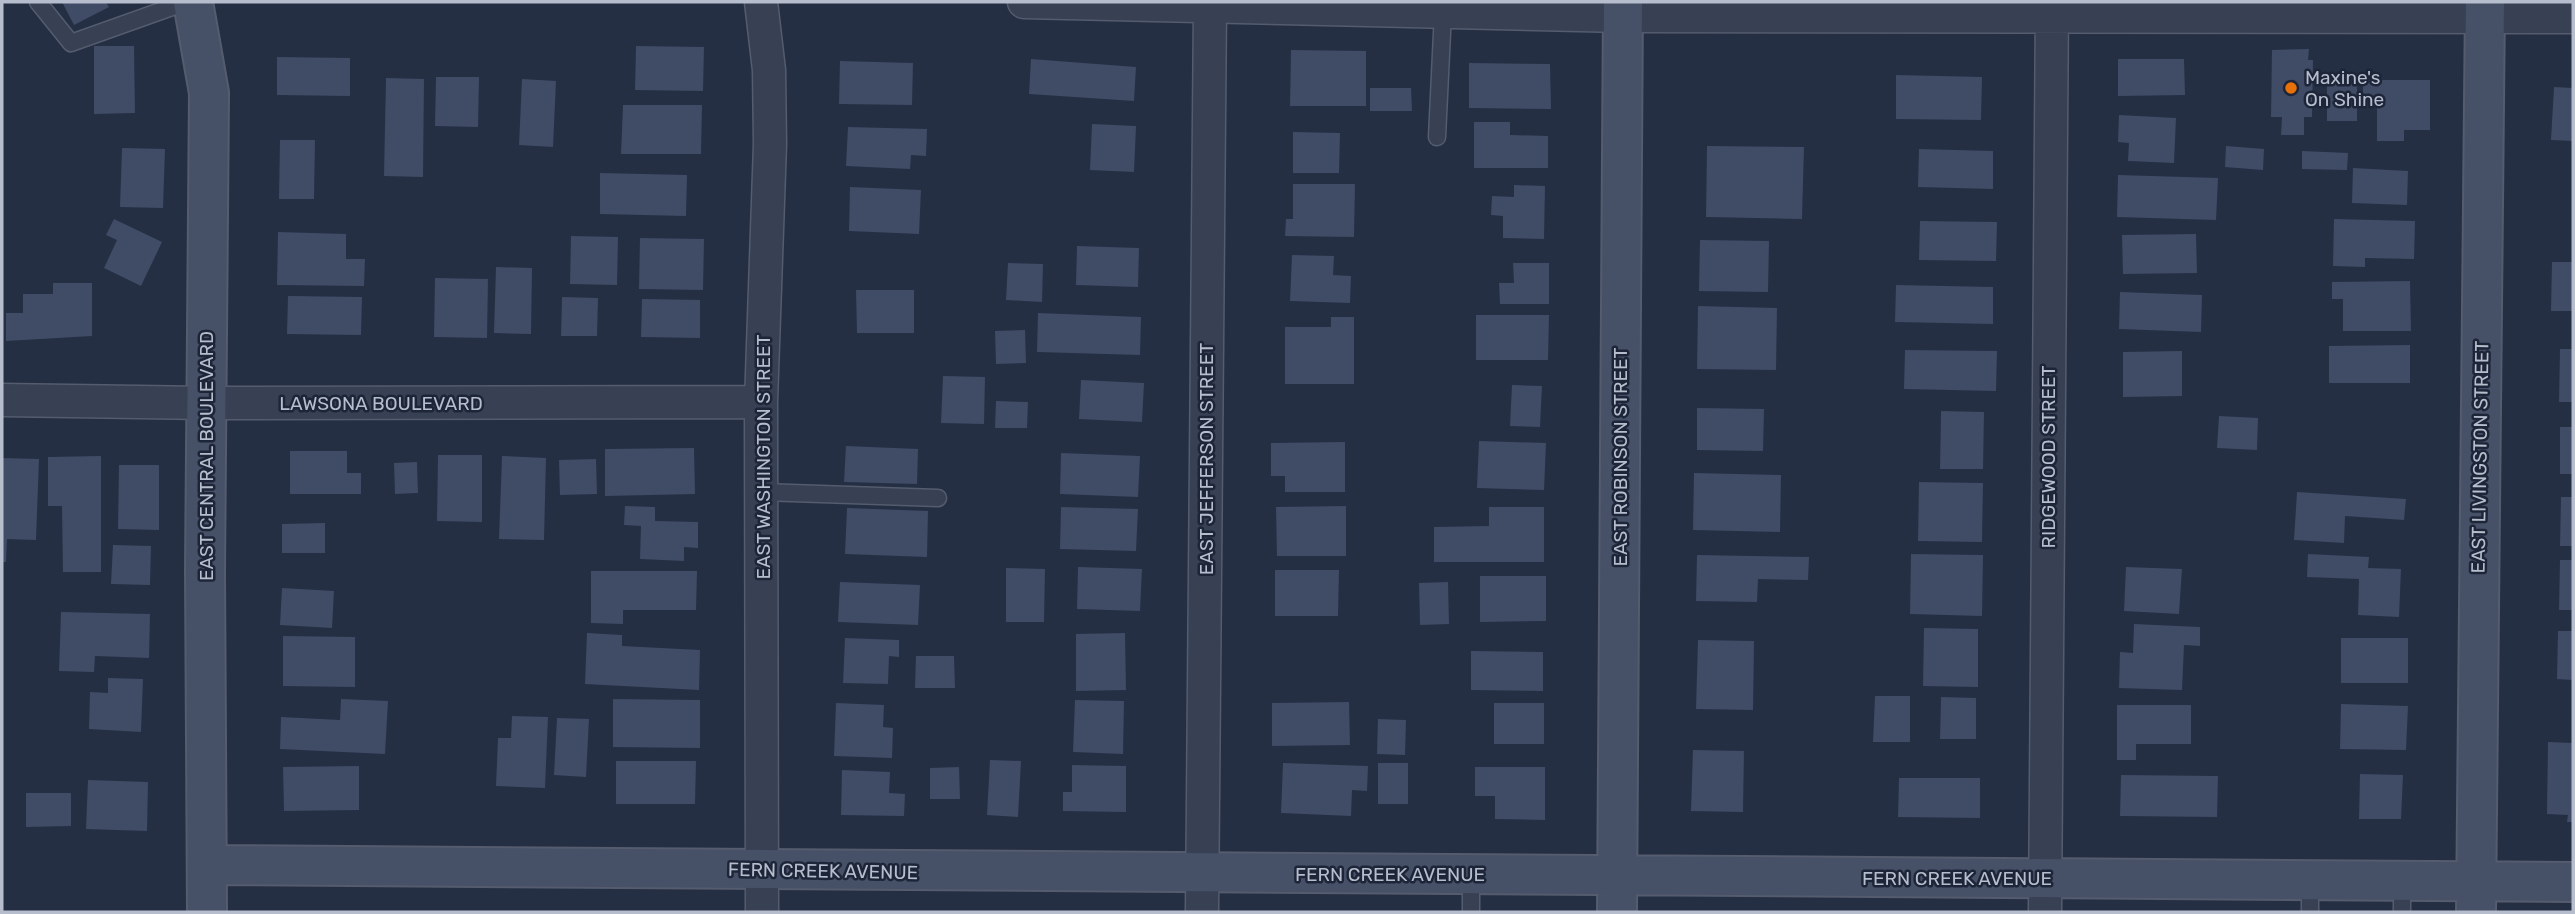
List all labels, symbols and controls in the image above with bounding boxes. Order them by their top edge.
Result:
place label: Maxine's On Shine [2305,66,2384,111]
marker: Maxine's On Shine [2283,80,2299,96]
street label: EAST CENTRAL BOULEVARD [195,331,218,581]
street label: EAST WASHINGTON STREET [752,335,775,579]
street label: EAST LIVINGSTON STREET [2466,340,2494,574]
street label: EAST JEFFERSON STREET [1195,343,1218,575]
street label: EAST ROBINSON STREET [1609,348,1632,566]
street label: RIDGEWOOD STREET [2037,366,2060,548]
street label: LAWSONA BOULEVARD [279,392,483,415]
street label: FERN CREEK AVENUE [728,858,918,884]
street label: FERN CREEK AVENUE [1295,863,1485,886]
street label: FERN CREEK AVENUE [1862,867,2052,890]

